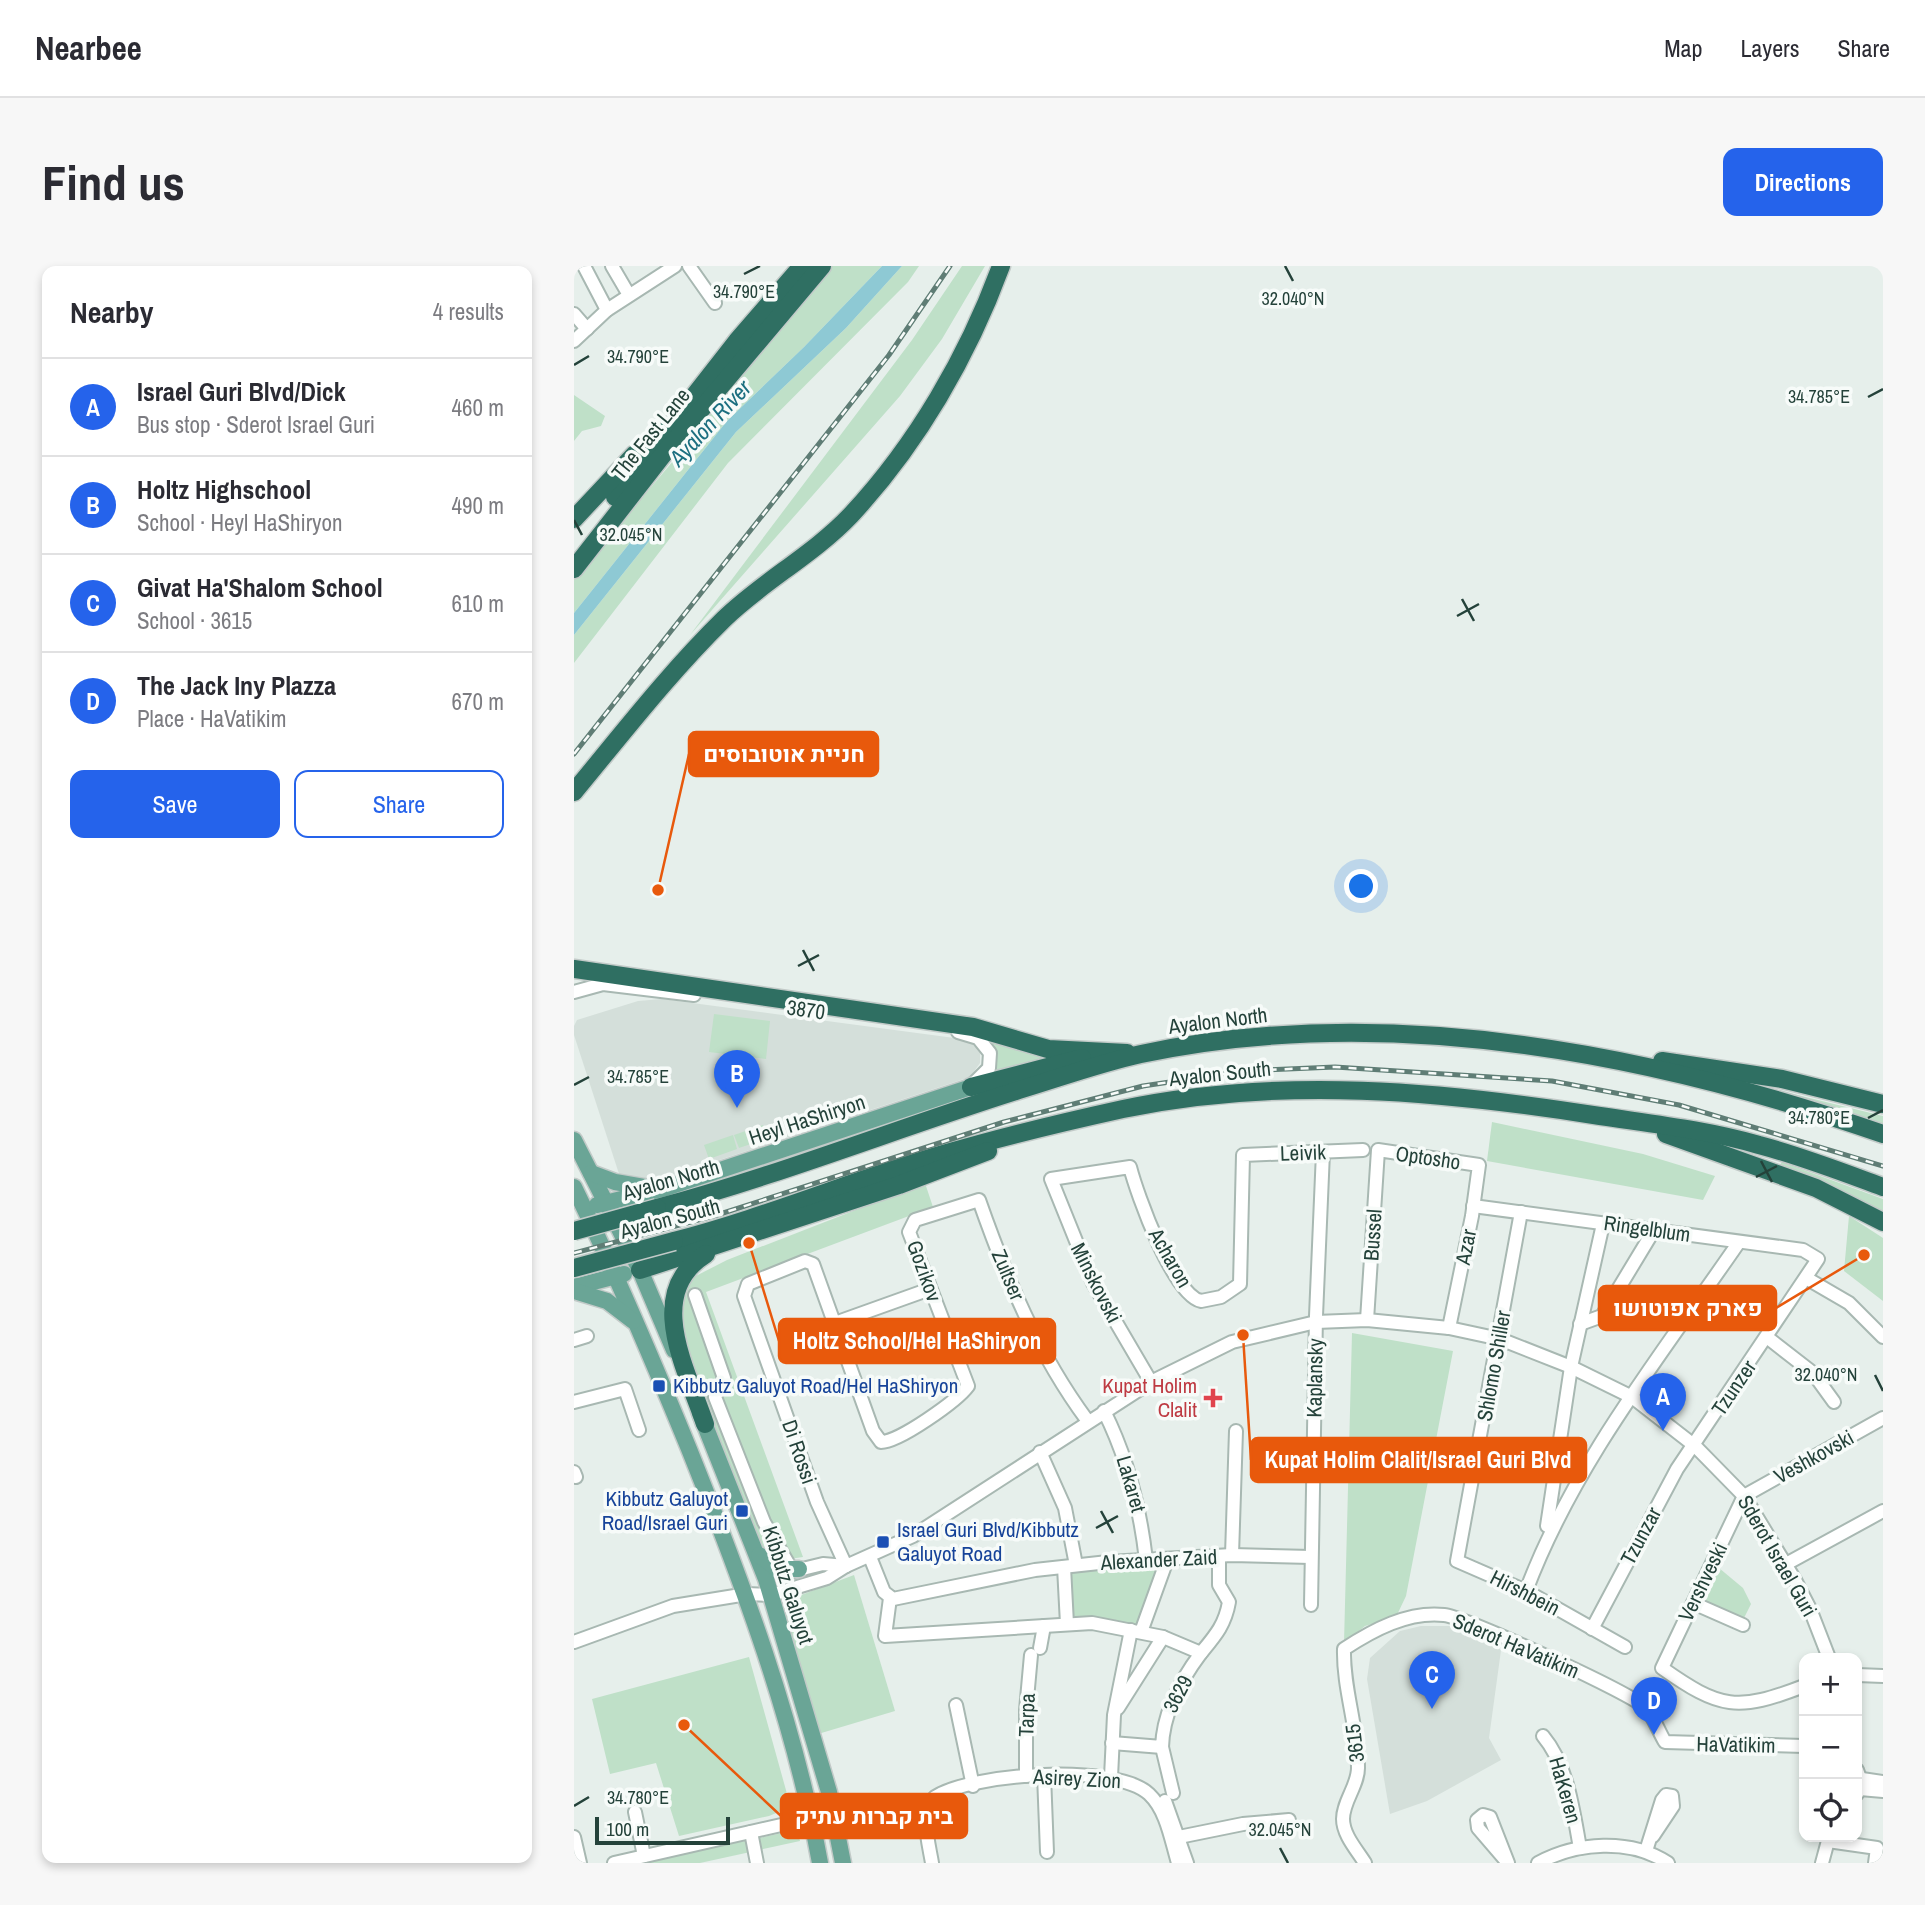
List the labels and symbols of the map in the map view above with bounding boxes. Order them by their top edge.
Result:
text: 34.790°E [713,279,775,304]
text: 32.040°N [1262,286,1325,311]
text: 34.790°E [607,344,669,369]
water label: Ayalon River [661,372,758,473]
street label: The Fast Lane [605,382,697,486]
text: 34.785°E [1788,384,1850,409]
text: 32.045°N [600,522,663,547]
callout: חניית אוטובוסים [689,732,878,776]
text: חניית אוטובוסים [703,738,865,769]
your location [1344,869,1378,903]
street label: 3870 [785,992,827,1027]
street label: Ayalon North [1166,1000,1269,1041]
pin: B [714,1050,760,1108]
street label: Ayalon South [1167,1054,1272,1093]
text: 34.785°E [607,1064,669,1089]
street label: Heyl HaShiryon [745,1087,869,1152]
text: 34.780°E [1788,1105,1850,1130]
street label: Leivik [1280,1137,1327,1168]
street label: Optosho [1394,1139,1462,1176]
street label: Ayalon North [618,1152,723,1207]
street label: Ayalon South [616,1191,723,1246]
street label: Bussel [1356,1208,1389,1262]
street label: Ringelblum [1602,1208,1692,1249]
street label: Acharon [1141,1222,1199,1293]
street label: Azar [1448,1226,1483,1268]
street label: Gozikov [900,1236,949,1306]
street label: Minskovski [1064,1238,1129,1328]
street label: Zultser [985,1245,1032,1305]
callout: פארק אפוטושו [1599,1286,1776,1330]
text: פארק אפוטושו [1613,1292,1763,1323]
street label: Shlomo Shiller [1470,1308,1518,1424]
callout: Holtz School/Hel HaShiryon [779,1319,1055,1363]
text: Holtz School/Hel HaShiryon [793,1325,1041,1356]
street label: Kaplansky [1299,1338,1330,1418]
street label: Tzunzer [1704,1354,1763,1421]
text: 32.040°N [1795,1362,1858,1387]
place label: Kibbutz Galuyot Road/Hel HaShiryon [673,1371,958,1400]
place label: Kupat Holim Clalit [1102,1371,1197,1424]
pin: A [1640,1373,1686,1431]
marker: Kibbutz Galuyot Road/Hel HaShiryon [651,1378,667,1394]
marker: Kupat Holim Clalit [1203,1388,1223,1408]
street label: Di Rossi [775,1416,824,1488]
street label: Veshkovski [1769,1423,1859,1490]
callout: Kupat Holim Clalit/Israel Guri Blvd [1251,1438,1586,1482]
text: Kupat Holim Clalit/Israel Guri Blvd [1264,1444,1572,1475]
street label: Lakaret [1110,1452,1153,1516]
place label: Kibbutz Galuyot Road/Israel Guri [602,1484,728,1537]
street label: Sderot Israel Guri [1731,1490,1824,1622]
street label: Tzunzar [1613,1502,1668,1570]
marker: Kibbutz Galuyot Road/Israel Guri [734,1503,750,1519]
place label: Israel Guri Blvd/Kibbutz Galuyot Road [897,1515,1079,1568]
street label: Kibbutz Galuyot [756,1522,821,1648]
marker: Israel Guri Blvd/Kibbutz Galuyot Road [875,1534,891,1550]
street label: Vershveski [1671,1538,1734,1626]
street label: Alexander Zaid [1099,1542,1218,1577]
street label: Hirshbein [1485,1563,1565,1622]
street label: Sderot HaVatikim [1449,1606,1584,1685]
pin: C [1409,1651,1455,1709]
street label: 3629 [1156,1670,1199,1717]
pin: D [1631,1677,1677,1735]
street label: Tarpa [1011,1692,1042,1737]
street label: 3615 [1338,1722,1371,1764]
street label: HaVatikim [1696,1729,1776,1760]
street label: HaKeren [1542,1753,1589,1827]
street label: Asirey Zion [1031,1762,1122,1795]
text: 34.780°E [607,1785,669,1810]
callout: בית קברות עתיק [781,1794,967,1838]
text: בית קברות עתיק [795,1800,954,1831]
scale bar [595,1814,730,1846]
text: 32.045°N [1249,1817,1312,1842]

